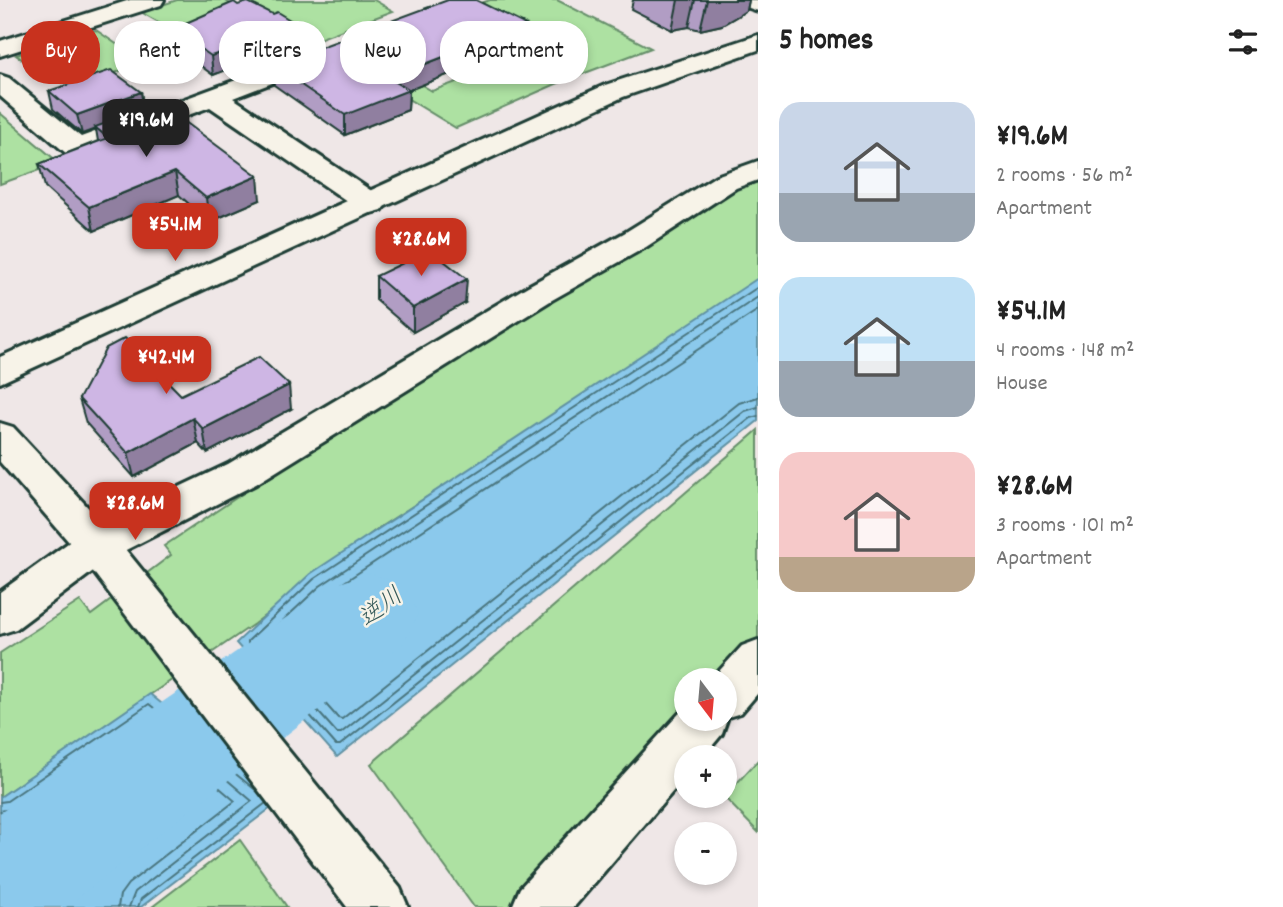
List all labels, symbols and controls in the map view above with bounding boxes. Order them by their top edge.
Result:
chip: Buy [21,21,100,84]
chip: Rent [114,21,205,84]
chip: Filters [219,21,326,84]
chip: New [340,21,426,84]
chip: Apartment [440,21,588,84]
text: 5 homes [779,21,873,64]
icon: filters [1224,23,1262,61]
pin: ¥19.6M [89,100,203,159]
text: ¥19.6M [118,105,174,138]
text: ¥19.6M [996,117,1068,160]
icon: home [835,130,919,214]
text: 2 rooms · 56 m² [996,160,1133,193]
text: Apartment [996,193,1092,226]
pin: ¥54.1M [118,204,232,263]
text: ¥54.1M [148,209,202,242]
pin: ¥28.6M [364,218,478,278]
text: ¥28.6M [392,224,450,257]
text: ¥54.1M [996,292,1066,335]
icon: home [835,305,919,389]
text: 4 rooms · 148 m² [996,335,1134,368]
pin: ¥42.4M [109,336,223,396]
text: ¥42.4M [137,342,195,375]
text: House [996,368,1048,401]
text: ¥28.6M [996,467,1073,510]
icon: home [835,480,919,564]
pin: ¥28.6M [78,482,192,542]
text: ¥28.6M [106,488,164,521]
text: 3 rooms · 101 m² [996,510,1134,543]
text: Apartment [996,543,1092,576]
water label: 逆川 [352,580,411,636]
north arrow [674,668,737,732]
map controls [674,668,737,885]
button: + [674,745,737,808]
button: − [674,822,737,885]

